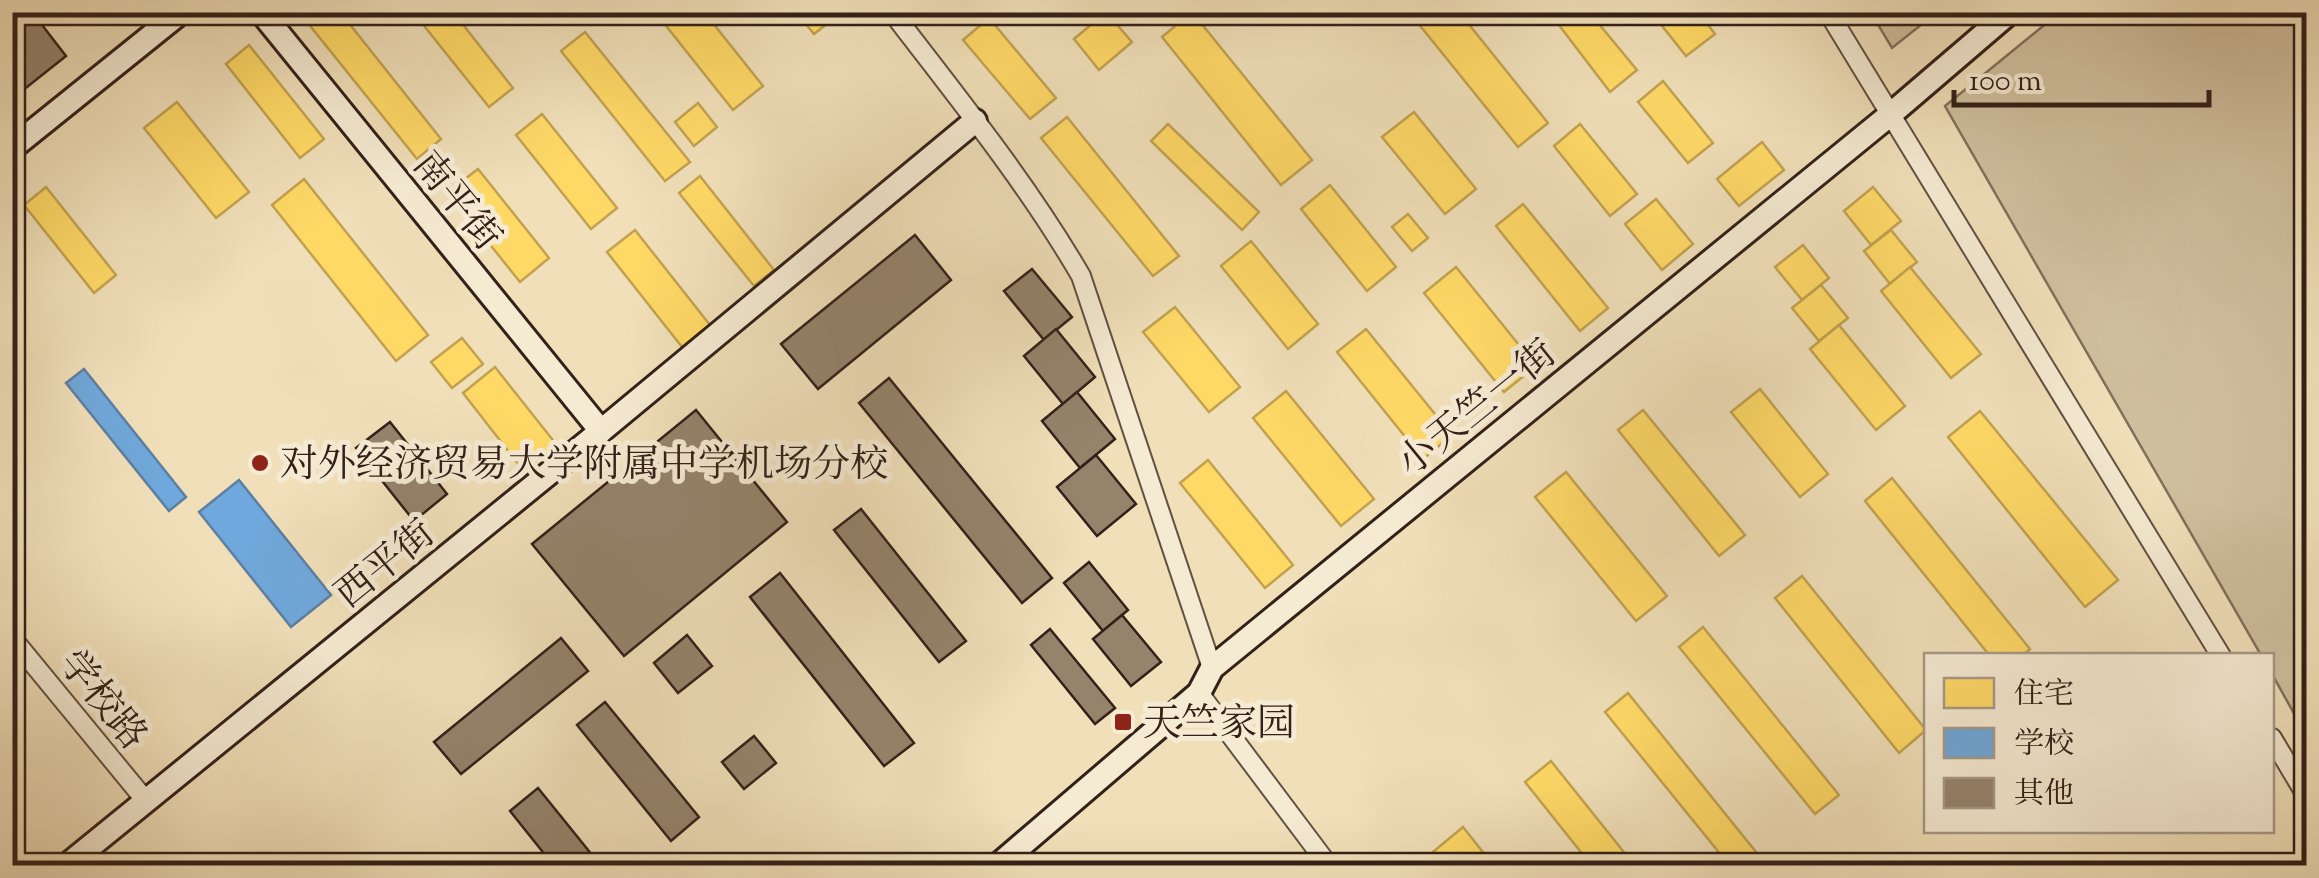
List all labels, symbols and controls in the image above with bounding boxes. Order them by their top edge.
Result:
scale bar [1954,45,2209,107]
text: 100 m [1969,61,2042,104]
street label: 南平街 [398,141,512,264]
street label: 小天竺一街 [1388,329,1569,491]
place label: 对外经济贸易大学附属中学机场分校 [280,440,888,494]
marker: 对外经济贸易大学附属中学机场分校 [249,452,271,474]
street label: 西平街 [325,509,448,623]
street label: 学校路 [44,640,158,763]
legend [1924,653,2274,833]
text: 住宅 [2014,674,2074,717]
place label: 天竺家园 [1143,699,1295,753]
marker: 天竺家园 [1112,711,1134,733]
text: 学校 [2014,724,2074,767]
text: 其他 [2014,774,2074,817]

